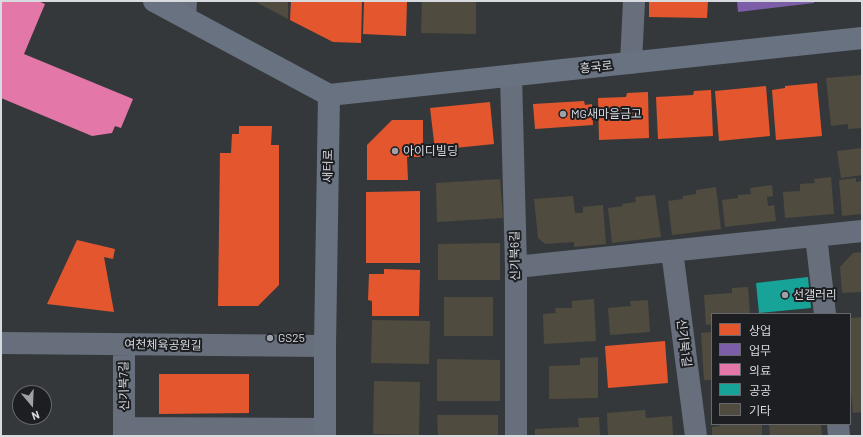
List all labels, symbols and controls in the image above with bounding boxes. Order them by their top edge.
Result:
street label: 흥국로 [579,58,613,76]
place label: MG새마을금고 [571,107,642,121]
marker: MG새마을금고 [558,109,568,119]
place label: 아이디빌딩 [403,144,458,158]
marker: 아이디빌딩 [390,146,400,156]
street label: 새터로 [321,149,335,183]
street label: 신기북6길 [507,231,523,281]
place label: 선갤러리 [793,288,837,302]
marker: 선갤러리 [780,290,790,300]
legend [711,313,851,425]
street label: 신기북1길 [674,318,694,368]
text: 상업 [749,323,771,337]
place label: GS25 [278,331,305,345]
marker: GS25 [265,333,275,343]
street label: 여천체육공원길 [124,337,202,353]
text: 업무 [749,343,771,357]
street label: 신기북7길 [116,361,132,411]
text: 의료 [749,363,771,377]
text: 공공 [749,383,771,397]
north arrow [12,385,52,425]
text: 기타 [749,403,771,417]
text: N [30,409,41,423]

